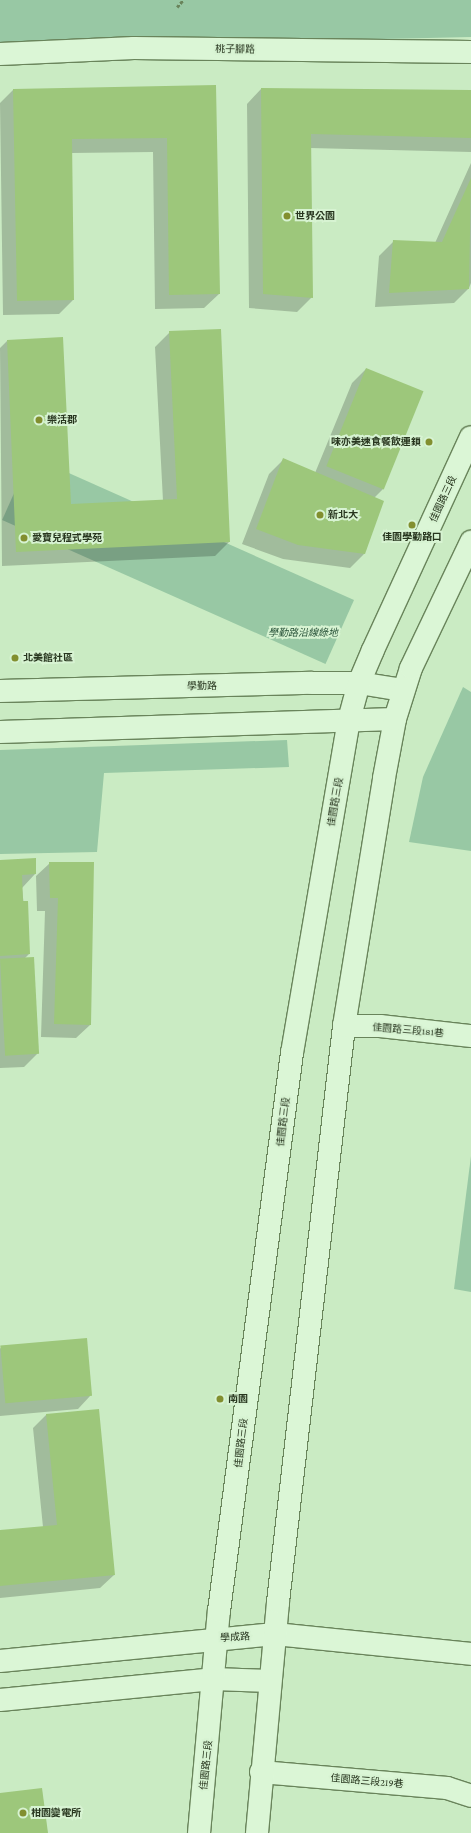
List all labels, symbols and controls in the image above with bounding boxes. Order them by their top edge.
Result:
street label: 桃子腳路 [215,43,255,55]
place label: 世界公園 [295,210,335,222]
marker: 世界公園 [282,211,292,221]
place label: 樂活郡 [47,414,77,426]
marker: 樂活郡 [34,415,44,425]
place label: 味亦美速食餐飲連鎖 [331,436,421,448]
marker: 味亦美速食餐飲連鎖 [424,437,434,447]
street label: 佳園路三段 [427,474,459,524]
place label: 新北大 [328,509,358,521]
marker: 新北大 [315,510,325,520]
marker: 佳園學勤路口 [407,520,417,530]
place label: 佳園學勤路口 [382,531,442,543]
place label: 愛寶兒程式學苑 [32,532,102,544]
marker: 愛寶兒程式學苑 [19,533,29,543]
park label: 學勤路沿線綠地 [268,627,338,639]
place label: 北美館社區 [23,652,73,664]
marker: 北美館社區 [10,653,20,663]
street label: 學勤路 [187,680,217,692]
street label: 佳園路三段 [325,776,345,828]
street label: 佳園路三段181巷 [372,1021,444,1039]
street label: 佳園路三段 [274,1096,292,1148]
place label: 南園 [228,1393,248,1405]
marker: 南園 [215,1394,225,1404]
street label: 佳園路三段 [232,1417,250,1469]
street label: 學成路 [220,1630,250,1644]
street label: 佳園路三段 [197,1740,215,1790]
street label: 佳園路三段219巷 [330,1772,404,1790]
place label: 柑園變電所 [31,1807,81,1819]
marker: 柑園變電所 [18,1808,28,1818]

